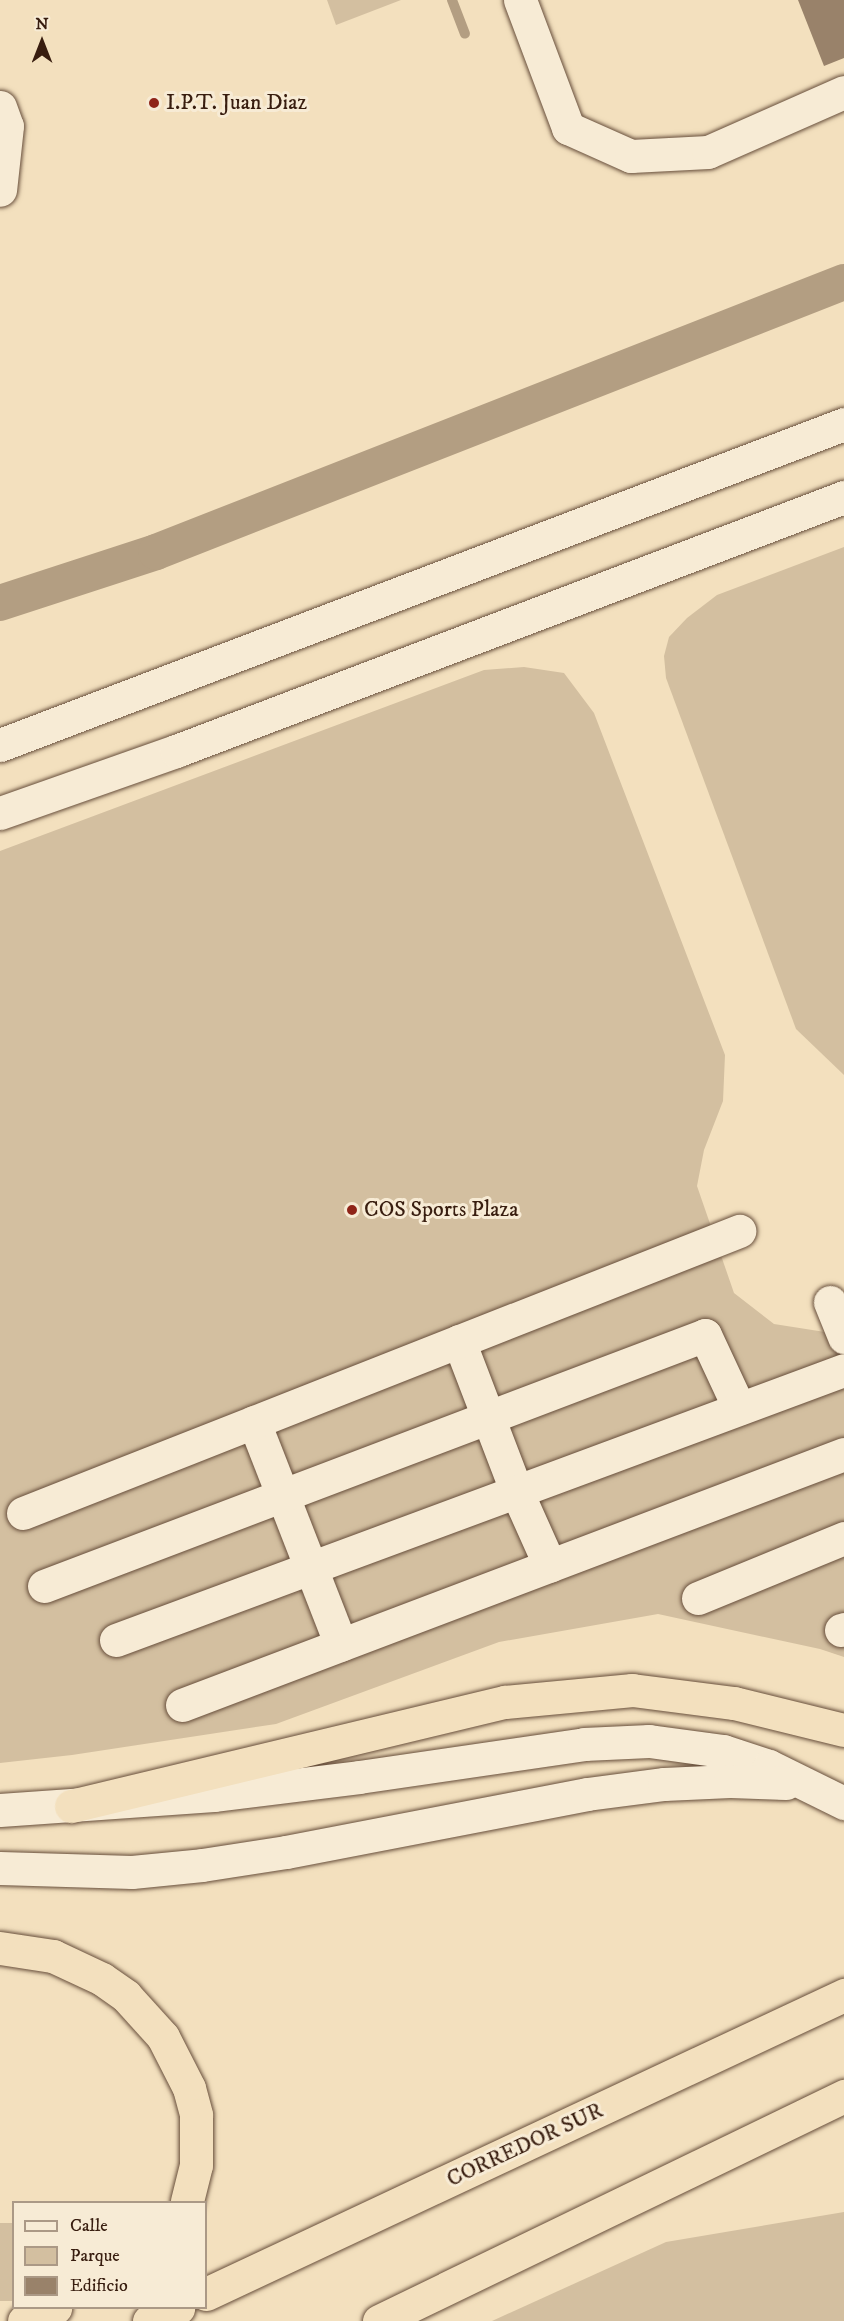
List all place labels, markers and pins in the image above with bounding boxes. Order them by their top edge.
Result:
place label: I.P.T. Juan Diaz [166,90,307,116]
marker: I.P.T. Juan Diaz [147,96,161,110]
place label: COS Sports Plaza [364,1197,518,1223]
marker: COS Sports Plaza [345,1203,359,1217]

